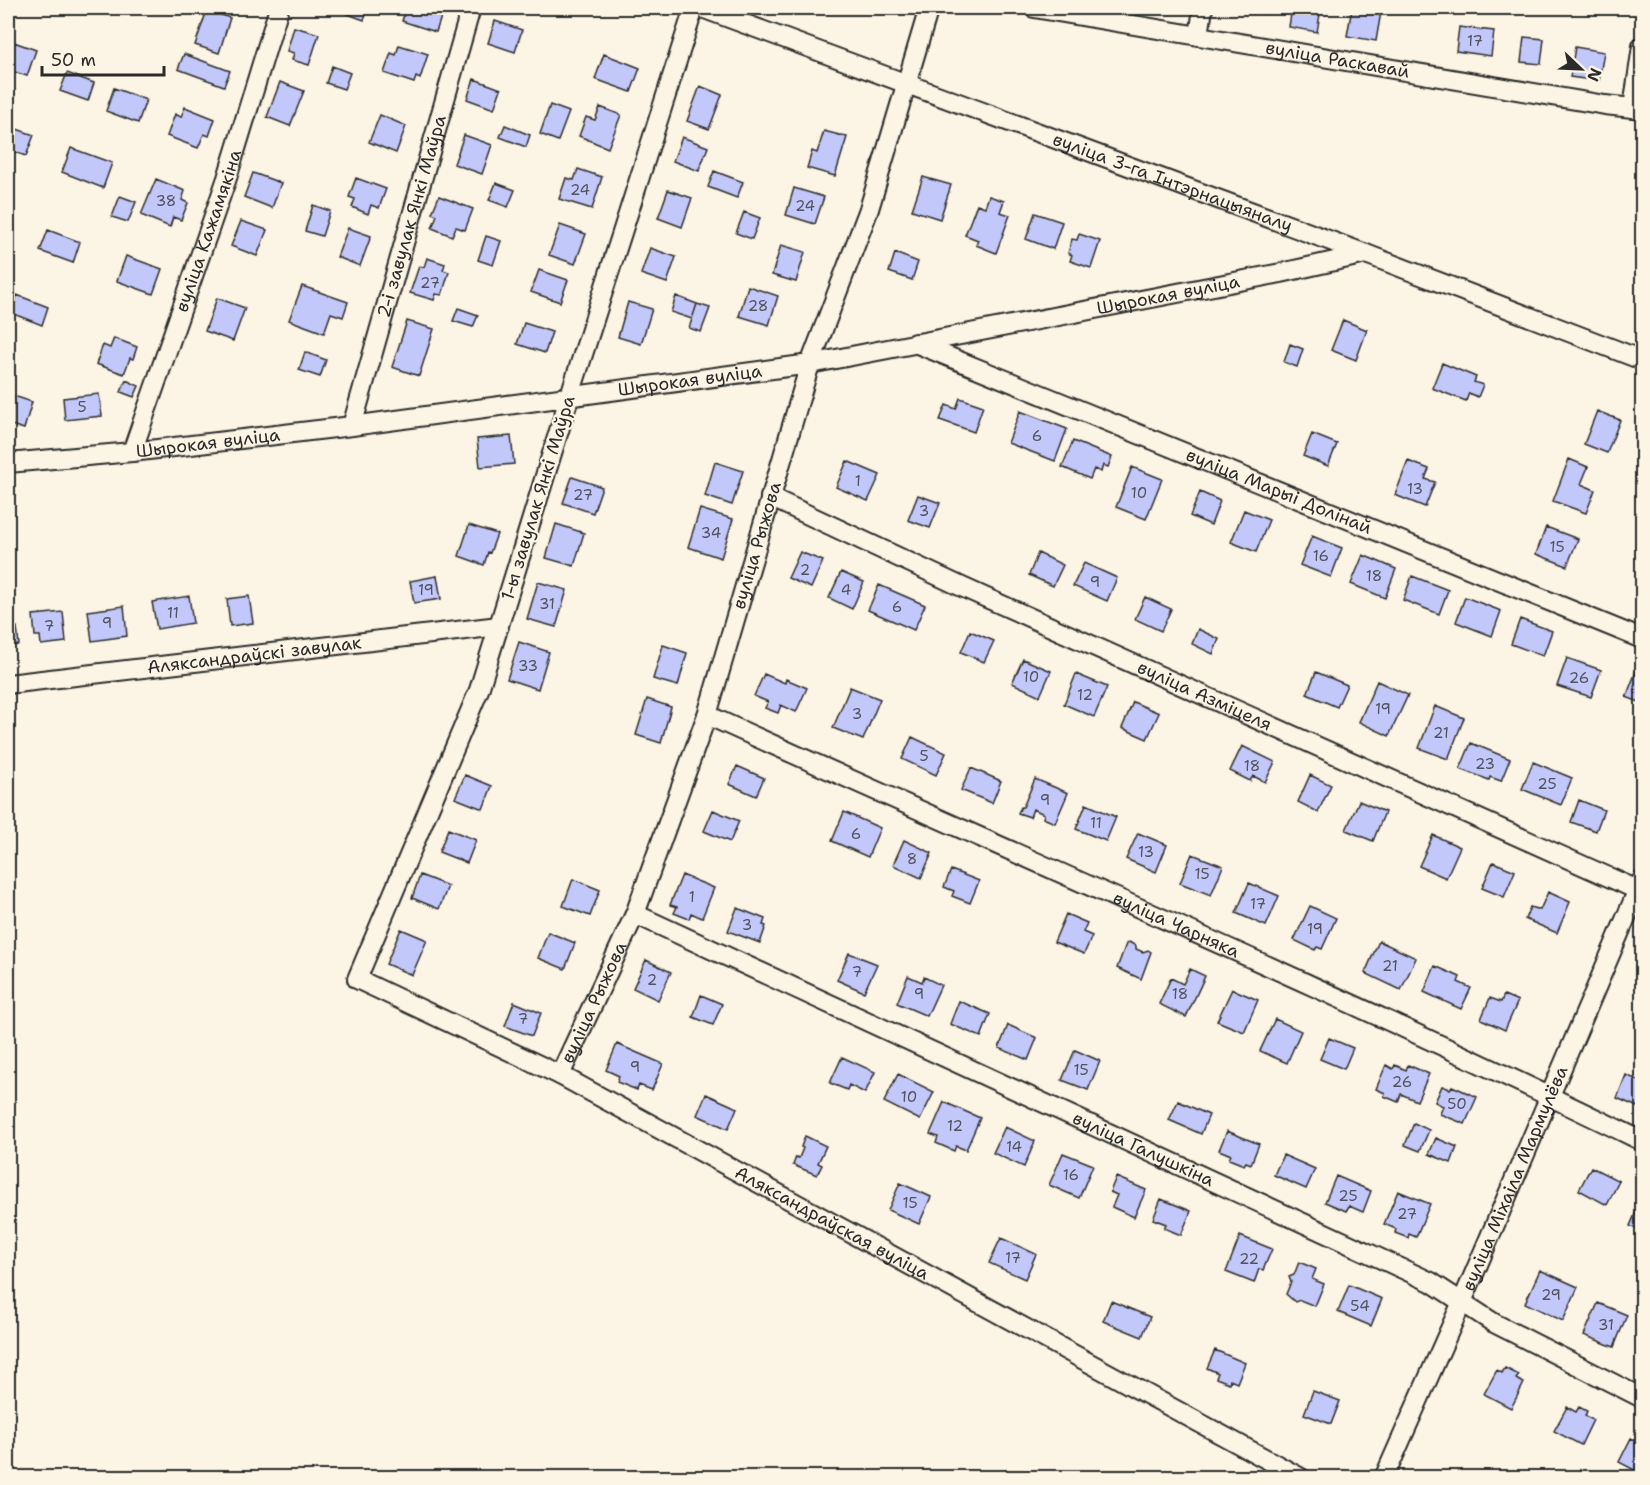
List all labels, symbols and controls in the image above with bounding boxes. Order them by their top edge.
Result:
house number: 17 [1467,31,1483,51]
street label: вуліца Раскавай [1264,36,1412,84]
scale bar [42,39,164,77]
north arrow [1551,39,1611,99]
text: 50 m [51,48,96,72]
text: N [1582,65,1606,85]
street label: 2-і завулак Янкі Маўра [371,112,452,320]
street label: вуліца 3-га Інтэрнацыяналу [1050,127,1296,238]
street label: вуліца Кажамякіна [169,147,247,315]
house number: 24 [570,180,590,200]
house number: 38 [156,191,176,211]
house number: 24 [795,196,815,216]
street label: Шырокая вуліца [1095,269,1242,320]
house number: 27 [420,273,440,293]
house number: 28 [748,296,768,316]
street label: Шырокая вуліца [616,359,763,402]
street label: 1-ы завулак Янкі Маўра [495,393,581,603]
house number: 5 [77,397,87,417]
street label: Шырокая вуліца [135,423,281,463]
house number: 6 [1032,426,1042,446]
street label: вуліца Марыі Долінай [1182,443,1376,540]
house number: 1 [855,471,861,491]
street label: вуліца Рыжова [727,479,787,612]
house number: 13 [1407,479,1423,499]
house number: 10 [1131,483,1147,503]
house number: 27 [573,485,593,505]
house number: 3 [919,501,929,521]
house number: 34 [701,523,721,543]
house number: 15 [1549,537,1565,557]
house number: 16 [1313,546,1329,566]
house number: 2 [800,560,810,580]
house number: 18 [1366,566,1382,586]
house number: 9 [1090,572,1100,592]
house number: 19 [418,580,434,600]
house number: 4 [841,580,851,600]
house number: 31 [539,594,555,614]
house number: 6 [892,597,902,617]
house number: 11 [167,603,179,623]
house number: 9 [102,613,112,633]
house number: 7 [44,616,54,636]
street label: Аляксандраўскі завулак [146,630,363,679]
street label: вуліца Азміцеля [1134,655,1276,736]
house number: 33 [518,656,538,676]
house number: 10 [1023,667,1039,687]
house number: 26 [1569,668,1589,688]
house number: 12 [1077,685,1093,705]
house number: 19 [1375,699,1391,719]
house number: 3 [852,704,862,724]
house number: 21 [1433,723,1449,743]
house number: 5 [919,746,929,766]
house number: 23 [1475,754,1495,774]
house number: 18 [1244,756,1260,776]
house number: 25 [1537,774,1557,794]
house number: 9 [1040,790,1050,810]
house number: 11 [1090,813,1102,833]
house number: 6 [851,824,861,844]
house number: 13 [1138,842,1154,862]
house number: 8 [907,849,917,869]
house number: 15 [1194,864,1210,884]
street label: вуліца Чарняка [1109,886,1243,964]
house number: 1 [689,887,695,907]
house number: 17 [1250,894,1266,914]
house number: 3 [742,915,752,935]
house number: 19 [1307,919,1323,939]
street label: вуліца Рыжова [555,938,632,1067]
house number: 21 [1382,956,1398,976]
house number: 7 [852,962,862,982]
house number: 2 [647,970,657,990]
house number: 9 [914,984,924,1004]
house number: 18 [1172,984,1188,1004]
house number: 7 [518,1009,528,1029]
house number: 9 [630,1057,640,1077]
house number: 15 [1073,1060,1089,1080]
street label: вуліца Міхаіла Мармулёва [1456,1062,1573,1295]
house number: 26 [1392,1072,1412,1092]
house number: 10 [901,1087,917,1107]
house number: 50 [1447,1094,1467,1114]
street label: вуліца Галушкіна [1069,1106,1218,1192]
house number: 12 [947,1116,963,1136]
house number: 14 [1006,1137,1022,1157]
street label: Аляксандраўская вуліца [731,1160,933,1285]
house number: 16 [1063,1165,1079,1185]
house number: 25 [1338,1186,1358,1206]
house number: 15 [902,1193,918,1213]
house number: 27 [1397,1204,1417,1224]
house number: 17 [1005,1248,1021,1268]
house number: 22 [1239,1249,1259,1269]
house number: 29 [1541,1285,1561,1305]
house number: 54 [1350,1296,1370,1316]
house number: 31 [1598,1315,1614,1335]

